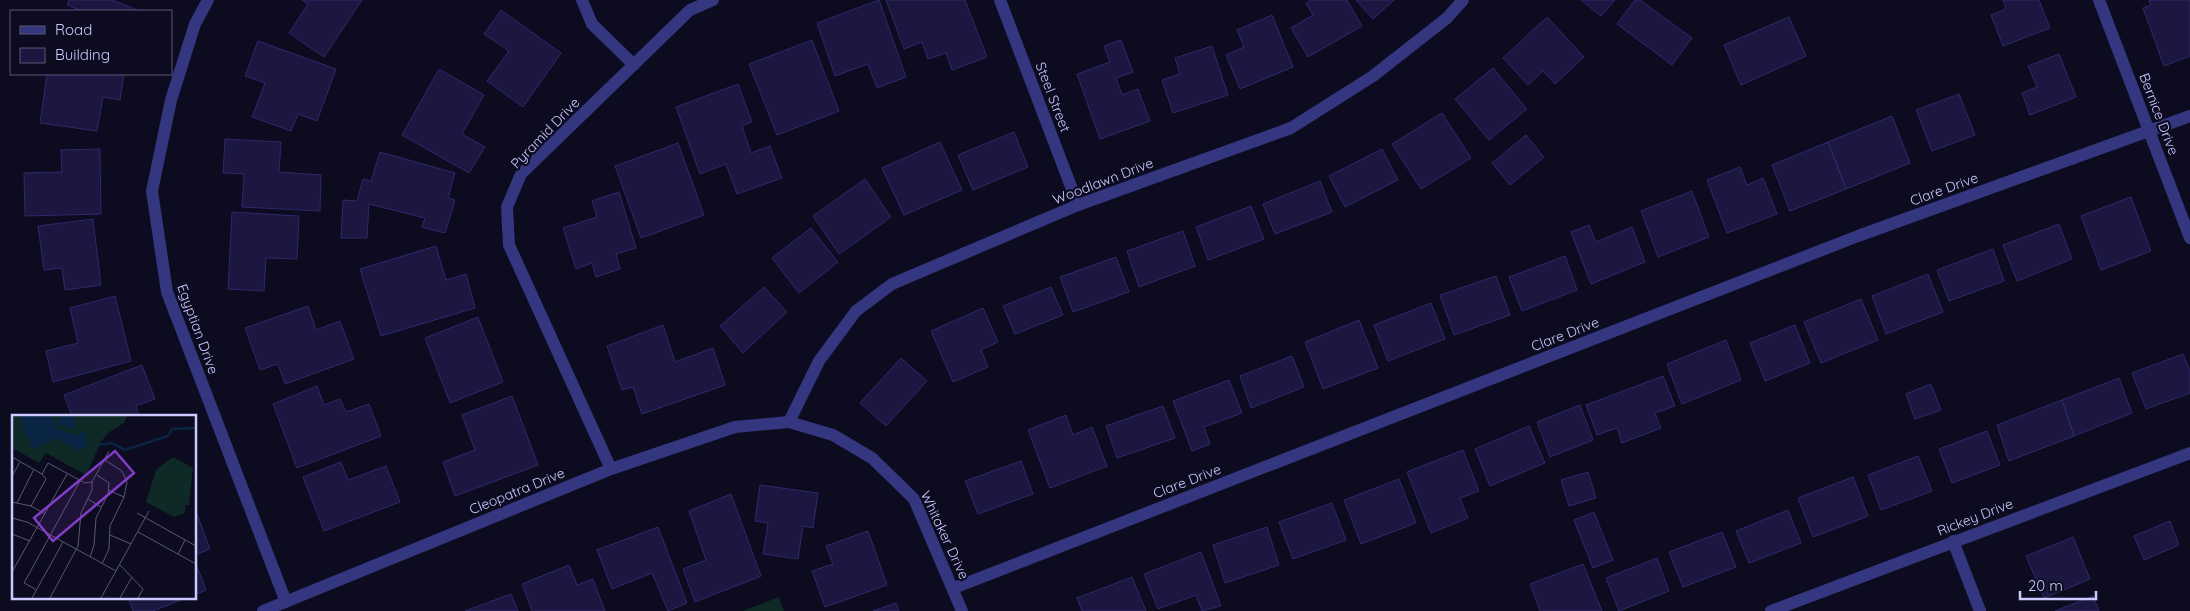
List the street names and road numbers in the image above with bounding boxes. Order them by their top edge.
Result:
street label: Steel Street [1031,59,1075,135]
street label: Bernice Drive [2135,71,2183,158]
street label: Pyramid Drive [507,94,583,172]
street label: Woodlawn Drive [1050,153,1156,208]
street label: Clare Drive [1907,168,1981,210]
street label: Egyptian Drive [173,281,223,377]
street label: Clare Drive [1528,313,1602,355]
street label: Clare Drive [1150,460,1224,502]
street label: Cleopatra Drive [467,464,568,518]
street label: Whitaker Drive [917,488,973,582]
street label: Rickey Drive [1934,494,2016,540]

